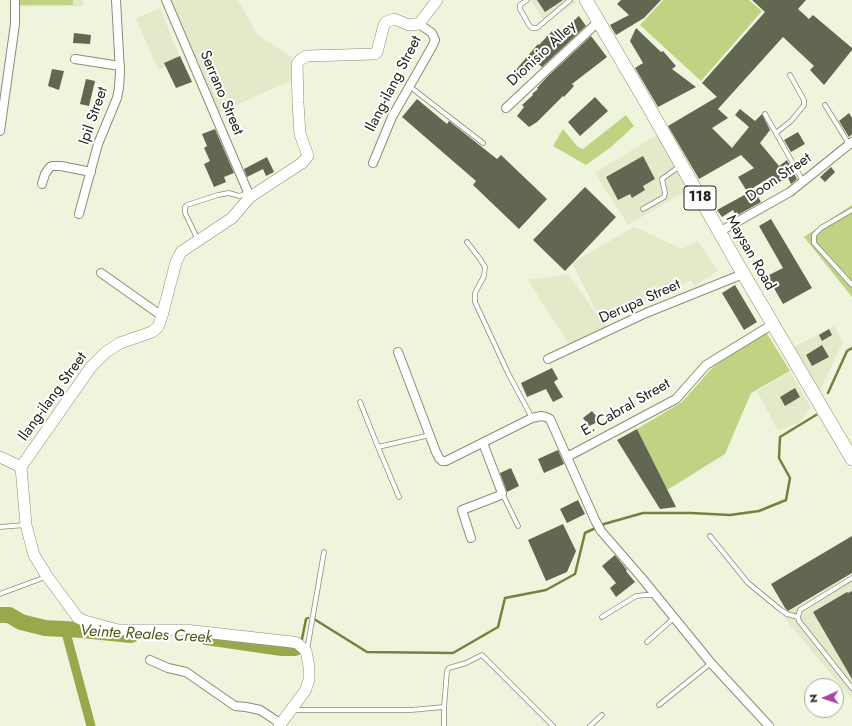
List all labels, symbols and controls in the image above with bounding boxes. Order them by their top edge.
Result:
street label: Dionisio Alley [504,18,580,90]
street label: Ilang-ilang Street [362,33,426,135]
street label: Serrano Street [195,48,247,138]
street label: Ipil Street [76,85,112,147]
street label: Doon Street [743,150,815,206]
road number: 118 [684,186,716,210]
street label: Maysan Road [721,212,779,294]
street label: Derupa Street [597,276,683,328]
street label: Ilang-ilang Street [15,349,91,445]
street label: E. Cabral Street [578,375,674,441]
water label: Veinte Reales Creek [79,622,213,648]
north arrow [804,678,844,718]
text: N [805,694,821,703]

